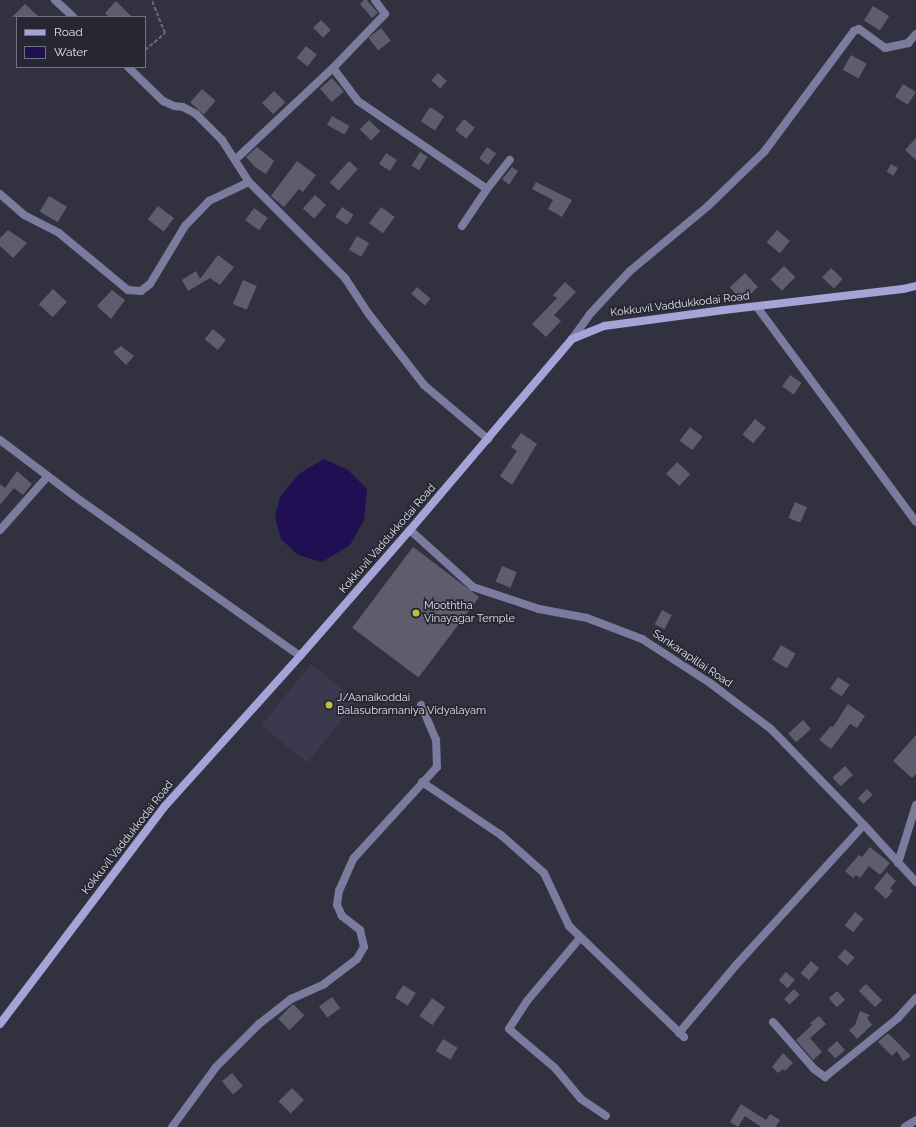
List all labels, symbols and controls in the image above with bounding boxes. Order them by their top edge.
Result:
legend [16,16,146,68]
text: Road [54,25,83,39]
text: Water [54,45,88,59]
street label: Kokkuvil Vaddukkodai Road [609,290,751,320]
street label: Kokkuvil Vaddukkodai Road [337,481,439,597]
place label: Mooththa Vinayagar Temple [424,600,516,626]
marker: Mooththa Vinayagar Temple [411,608,421,618]
street label: Sankarapillai Road [650,627,734,691]
place label: J/Aanaikoddai Balasubramaniya Vidyalayam [337,692,487,718]
marker: J/Aanaikoddai Balasubramaniya Vidyalayam [324,700,334,710]
street label: Kokkuvil Vaddukkodai Road [79,778,177,898]

